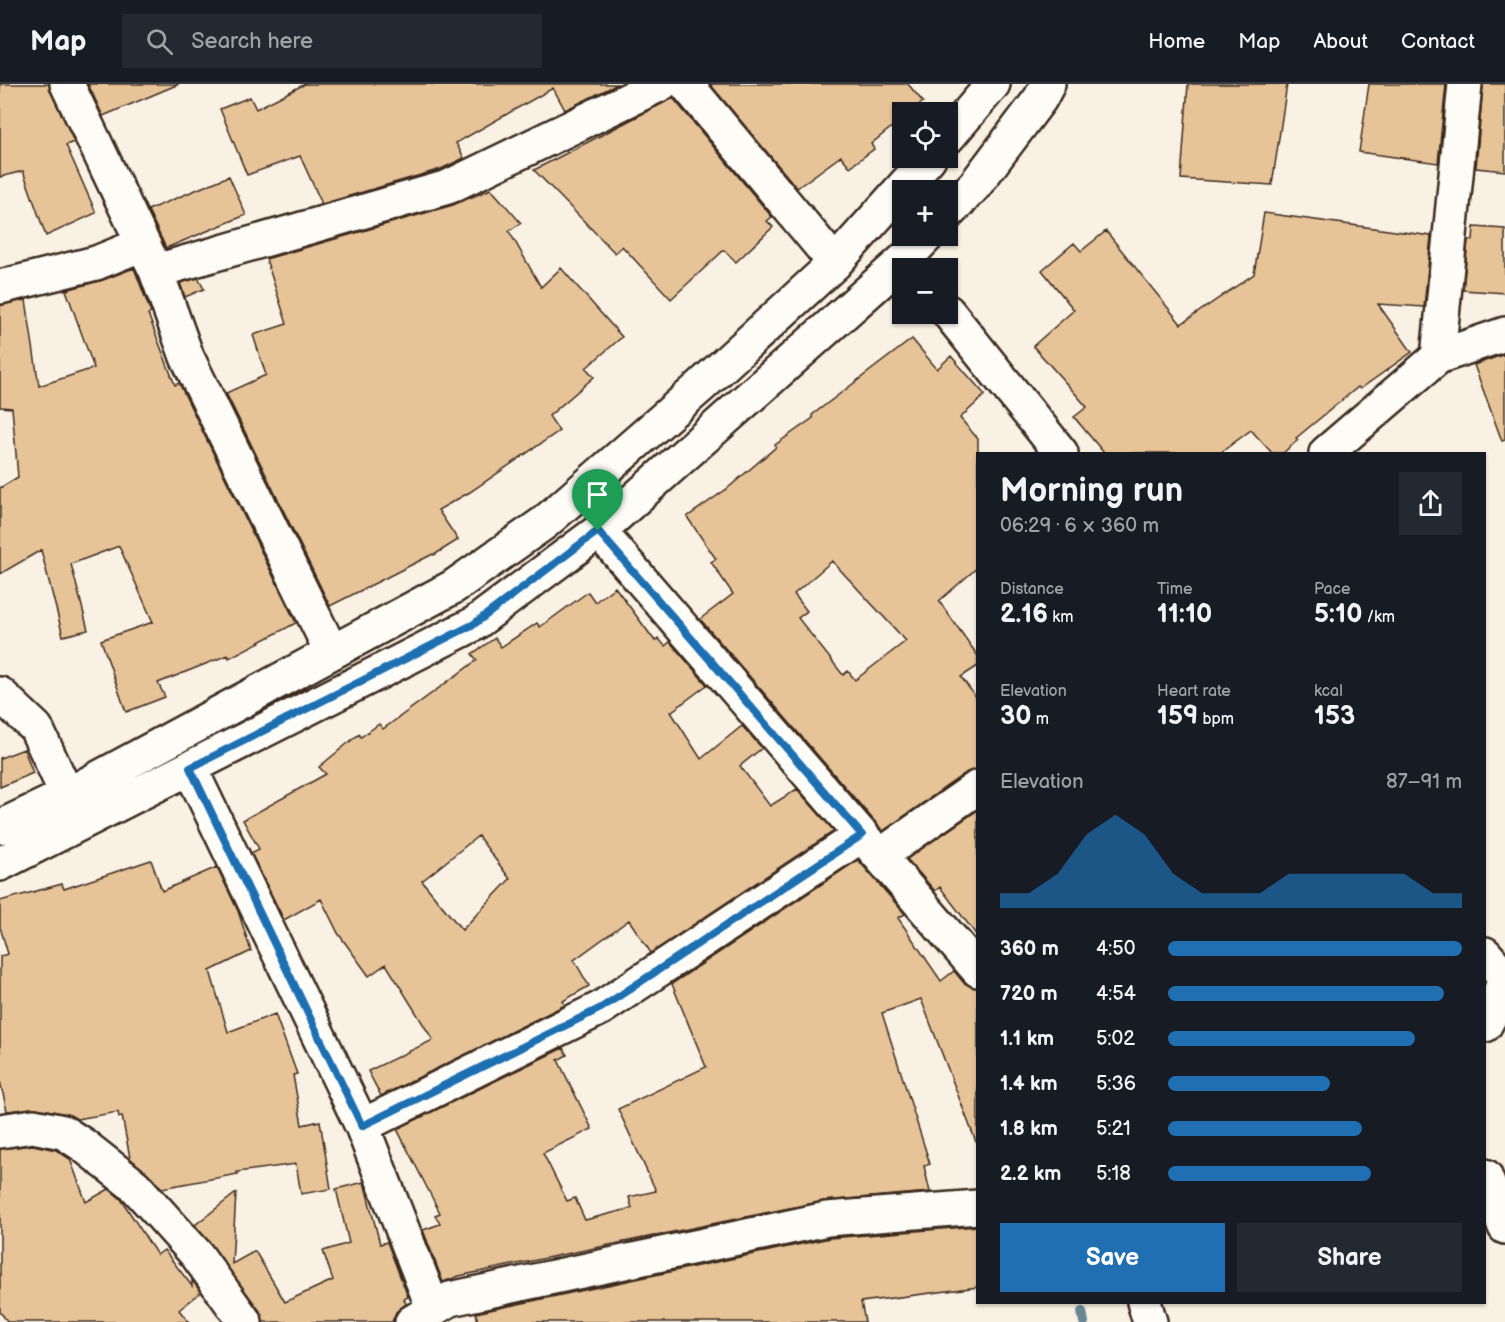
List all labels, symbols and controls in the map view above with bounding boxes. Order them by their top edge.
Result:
search box [122,14,542,68]
text: Map [30,25,86,58]
icon: search [143,25,176,58]
text: Search here [191,28,313,55]
text: Home [1148,29,1205,54]
text: Map [1238,29,1280,54]
text: About [1313,29,1368,54]
text: Contact [1401,29,1475,54]
map controls [892,102,958,324]
button: locate [892,102,958,168]
button: + [892,180,958,246]
button: − [892,258,958,324]
pin [572,469,623,531]
text: Morning run [1000,471,1183,511]
button: share [1399,472,1462,535]
icon: arrive [581,478,614,511]
text: 06:29 · 6 × 360 m [1000,514,1159,538]
text: Distance [1000,580,1064,599]
text: Time [1157,580,1192,599]
text: Pace [1314,580,1350,599]
text: 2.16 [1000,599,1048,630]
text: 11:10 [1157,599,1212,630]
text: 5:10 [1314,599,1362,630]
text: km [1048,608,1073,627]
text: /km [1362,608,1395,627]
text: Elevation [1000,682,1067,701]
text: Heart rate [1157,682,1231,701]
text: kcal [1314,682,1343,701]
text: 30 [1000,701,1031,732]
text: 159 [1157,701,1198,732]
text: 153 [1314,701,1355,732]
text: m [1031,710,1049,729]
text: bpm [1198,710,1234,729]
text: Elevation [1000,770,1083,794]
text: 87–91 m [1386,770,1462,794]
text: 360 m [1000,937,1059,961]
text: 4:50 [1096,937,1135,961]
text: 720 m [1000,982,1058,1006]
text: 4:54 [1096,982,1136,1006]
text: 1.1 km [1000,1027,1054,1051]
text: 5:02 [1096,1027,1135,1051]
text: 1.4 km [1000,1072,1058,1096]
text: 5:36 [1096,1072,1136,1096]
text: 1.8 km [1000,1117,1058,1141]
text: 5:21 [1096,1117,1131,1141]
text: 2.2 km [1000,1162,1061,1186]
text: 5:18 [1096,1162,1131,1186]
button: Save [1000,1223,1225,1292]
button: Share [1237,1223,1462,1292]

